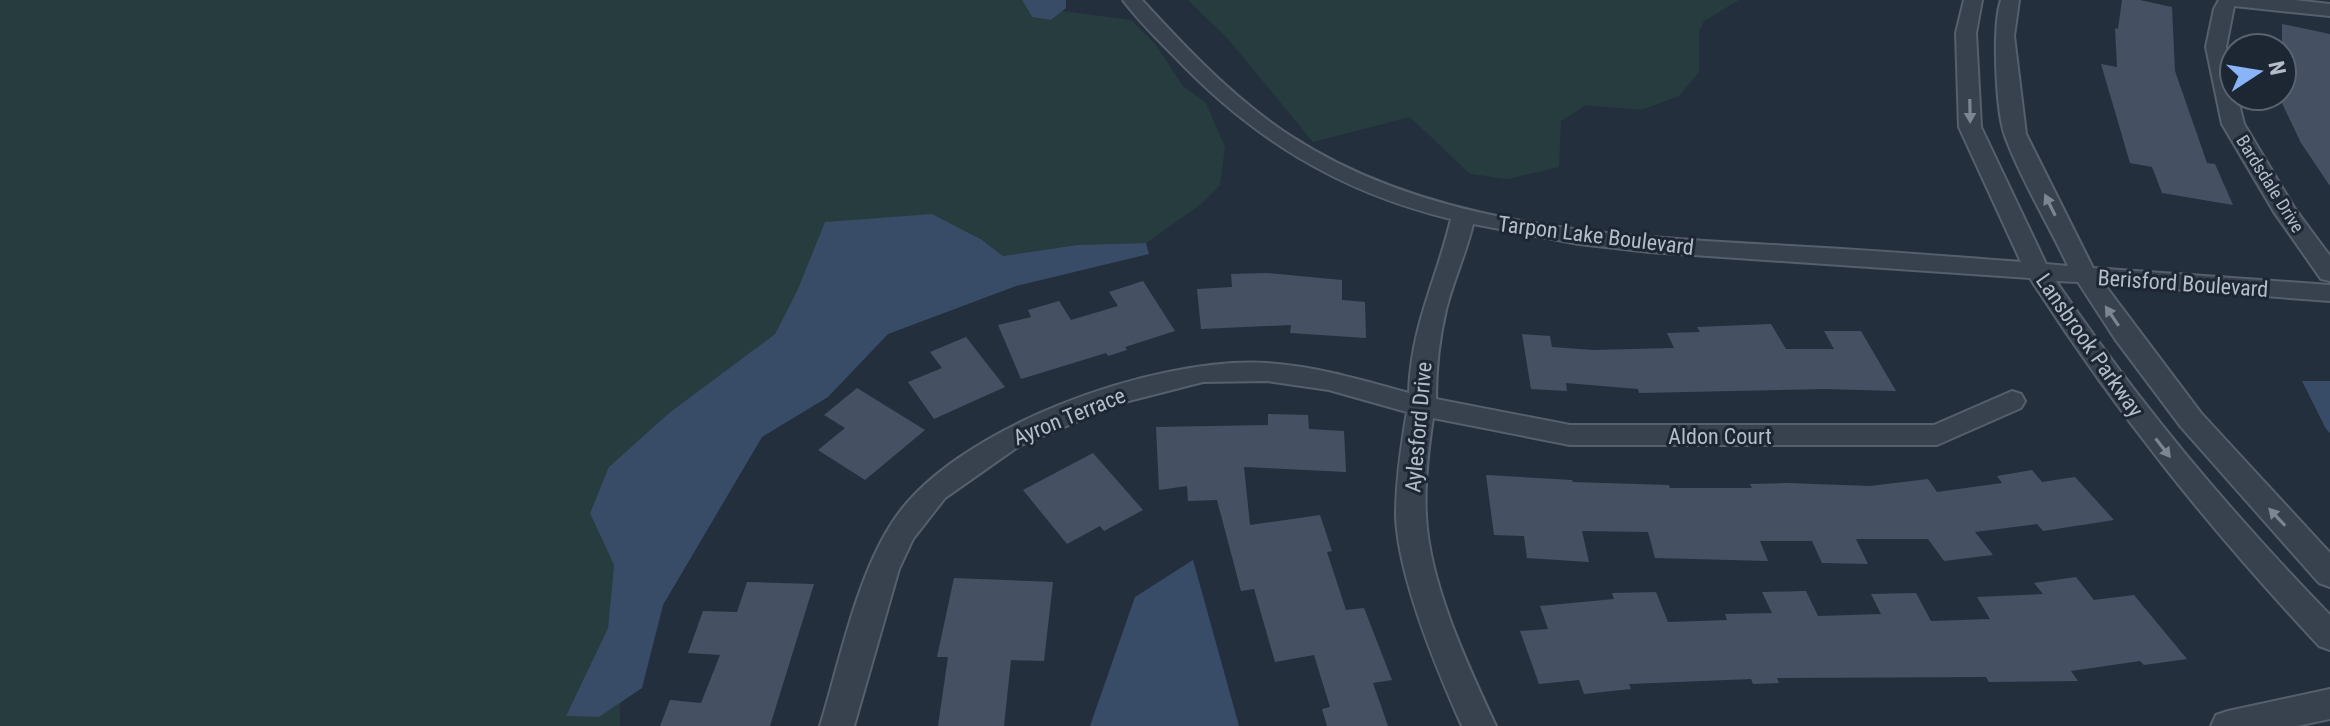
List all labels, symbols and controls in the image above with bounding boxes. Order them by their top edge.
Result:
north arrow [2218,32,2298,112]
text: N [2263,59,2291,77]
one-way arrow [1964,99,1976,124]
street label: Bardsdale Drive [2232,131,2309,236]
one-way arrow [2043,194,2057,217]
street label: Tarpon Lake Boulevard [1497,211,1695,260]
street label: Berisford Boulevard [2097,265,2269,302]
street label: Lansbrook Parkway [2031,269,2148,422]
one-way arrow [2105,305,2120,326]
street label: Aylesford Drive [1400,361,1437,493]
street label: Ayron Terrace [1009,383,1129,450]
street label: Aldon Court [1668,424,1772,449]
one-way arrow [2154,438,2171,458]
one-way arrow [2268,508,2286,527]

